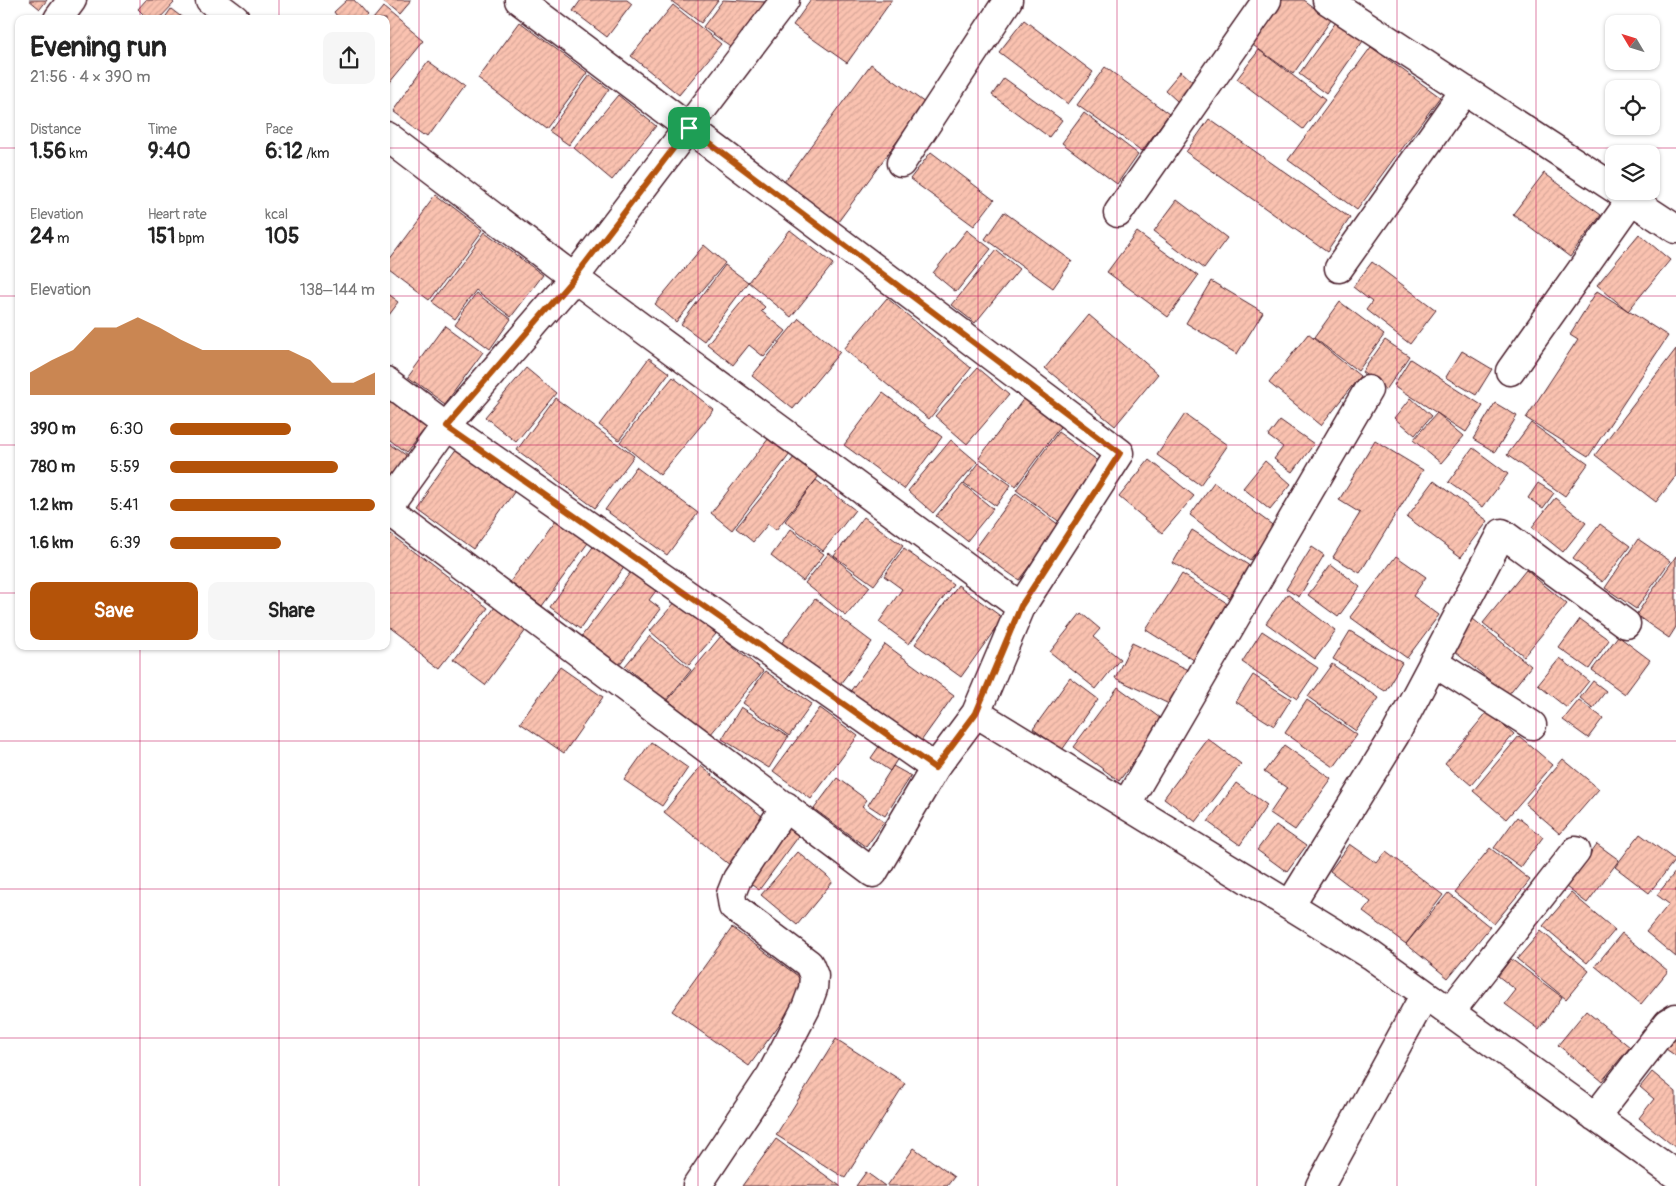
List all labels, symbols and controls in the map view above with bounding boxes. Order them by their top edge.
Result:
north arrow [1605,15,1660,70]
map controls [1605,15,1660,200]
text: Evening run [30,30,167,65]
button: share [323,32,375,84]
text: 21:56 · 4 × 390 m [30,67,150,87]
button: locate [1605,80,1660,135]
pin [668,107,710,149]
icon: arrive [675,114,703,142]
text: Distance [30,121,81,138]
text: Time [148,121,177,138]
text: Pace [265,121,293,138]
text: 1.56 [30,138,66,165]
text: 9:40 [148,138,191,165]
text: 6:12 [265,138,303,165]
text: km [66,145,88,162]
text: /km [303,145,329,162]
button: layers [1605,145,1660,200]
text: Elevation [30,206,83,223]
text: Heart rate [148,206,207,223]
text: kcal [265,206,288,223]
text: 24 [30,223,54,250]
text: 151 [148,223,175,250]
text: 105 [265,223,299,250]
text: m [54,230,69,247]
text: bpm [175,230,204,247]
text: Elevation [30,280,91,300]
text: 138–144 m [300,280,375,300]
text: 390 m [30,419,76,439]
text: 6:30 [110,419,143,439]
text: 780 m [30,457,75,477]
text: 5:59 [110,457,140,477]
text: 1.2 km [30,495,73,515]
text: 5:41 [110,495,138,515]
text: 1.6 km [30,533,73,553]
text: 6:39 [110,533,141,553]
button: Save [30,582,198,640]
button: Share [208,582,375,640]

